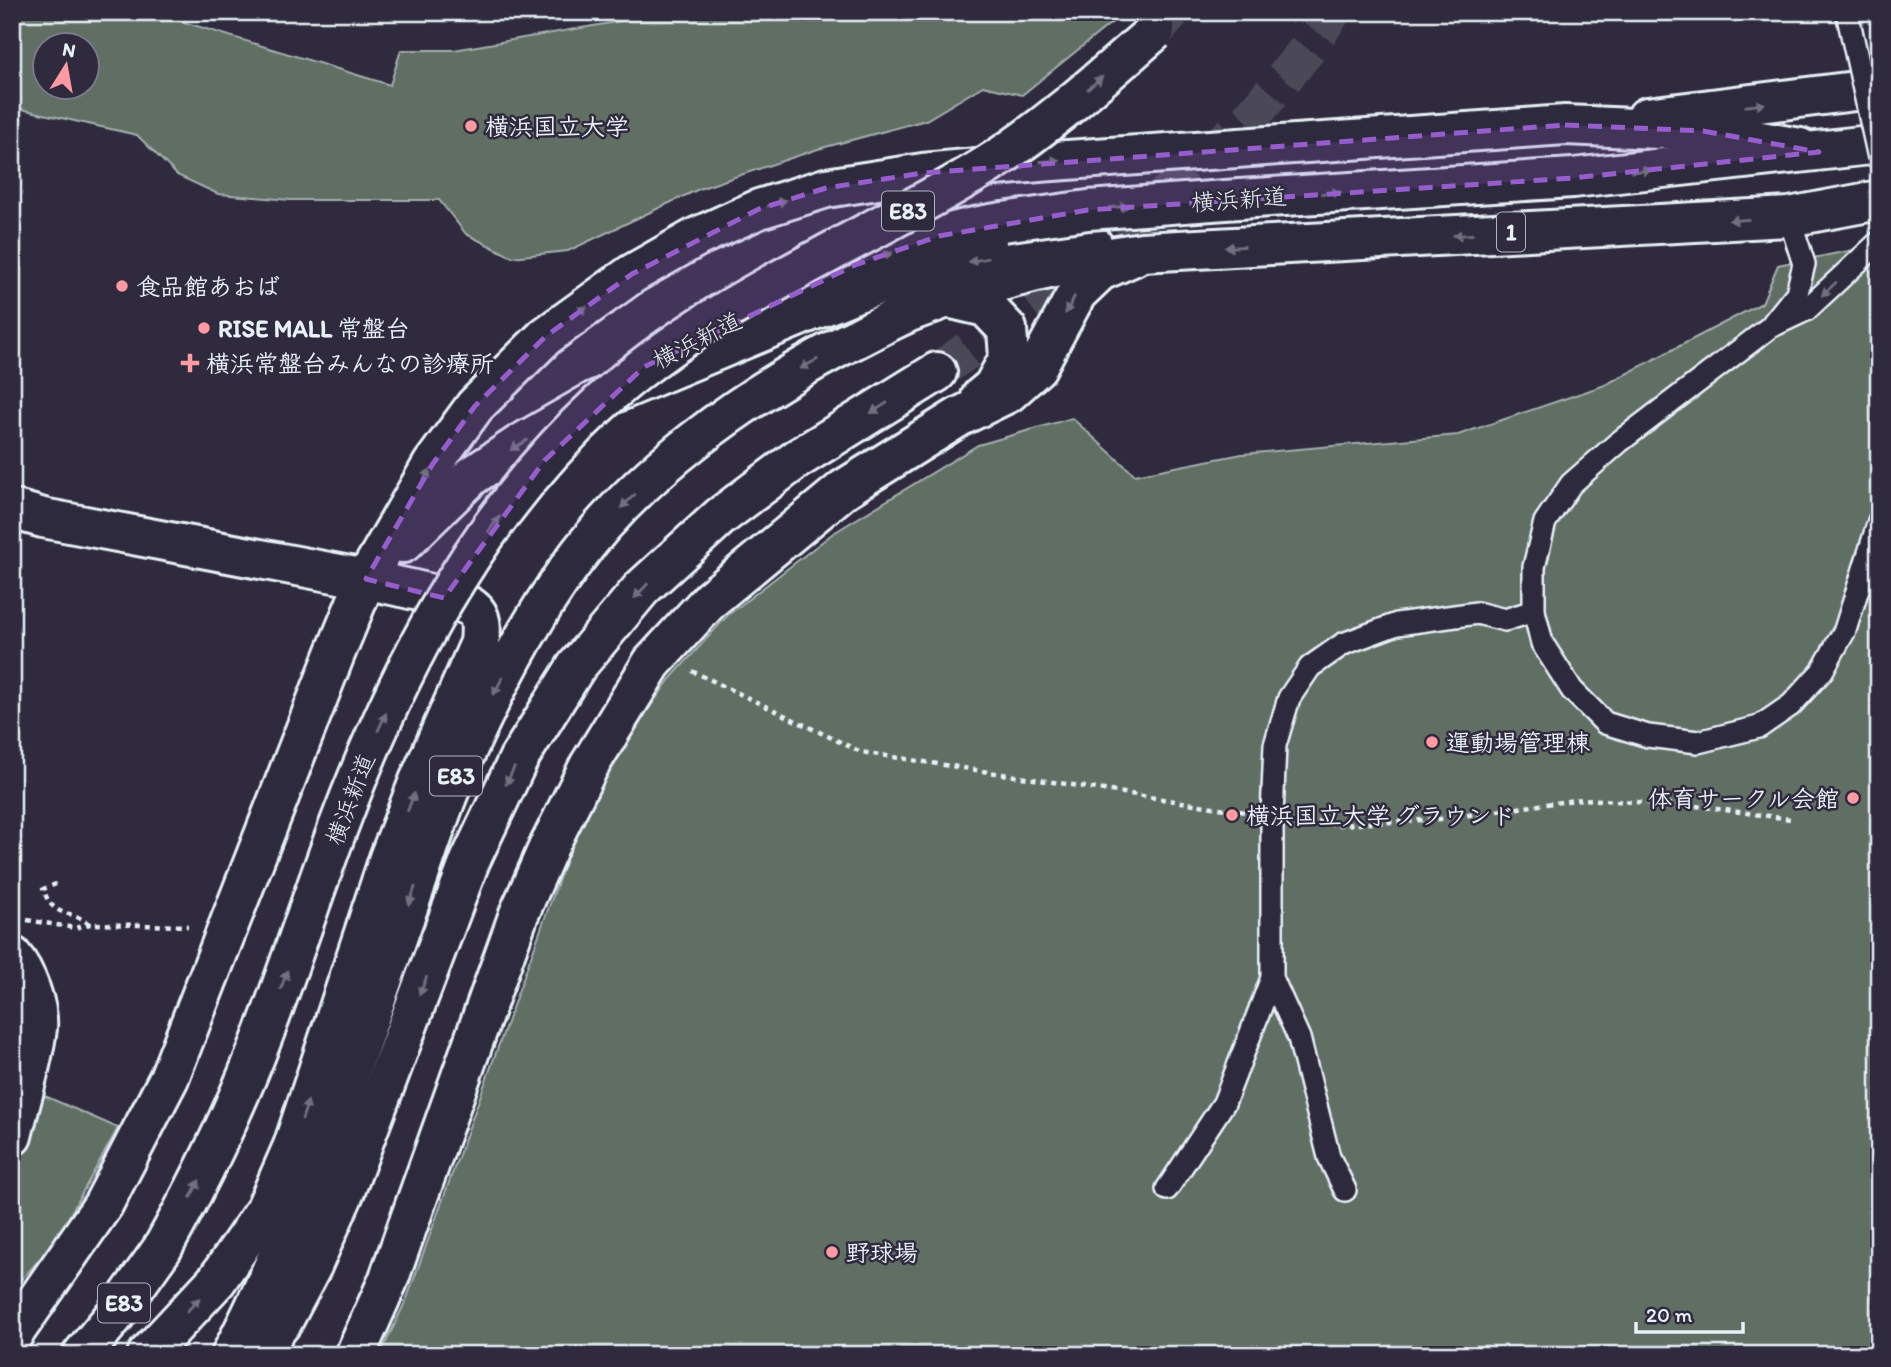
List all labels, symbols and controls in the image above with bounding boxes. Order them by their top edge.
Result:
north arrow [32,32,102,102]
text: N [61,37,78,62]
one-way arrow [1086,76,1103,91]
one-way arrow [1744,99,1766,110]
place label: 横浜国立大学 [485,112,629,141]
marker: 横浜国立大学 [463,118,479,134]
one-way arrow [1039,155,1061,166]
one-way arrow [1630,165,1652,176]
street label: 横浜新道 [1190,181,1288,217]
one-way arrow [1321,187,1343,198]
road number: E83 [882,192,934,230]
one-way arrow [767,198,788,208]
one-way arrow [1108,202,1130,213]
road number: 1 [1497,213,1525,252]
one-way arrow [1727,215,1749,226]
one-way arrow [1451,229,1473,240]
one-way arrow [1224,241,1246,252]
one-way arrow [873,250,894,261]
one-way arrow [967,255,989,266]
place label: 食品館あおば [136,272,280,301]
marker: 食品館あおば [114,278,130,294]
one-way arrow [1821,280,1838,296]
one-way arrow [1064,296,1076,315]
street label: 横浜新道 [648,305,746,375]
one-way arrow [570,306,588,320]
place label: RISE MALL 常盤台 [218,314,410,343]
marker: RISE MALL 常盤台 [196,320,212,336]
place label: 横浜常盤台みんなの診療所 [206,349,494,378]
marker: 横浜常盤台みんなの診療所 [180,353,200,373]
one-way arrow [799,358,819,370]
one-way arrow [869,402,888,415]
one-way arrow [509,439,528,452]
one-way arrow [419,468,431,487]
one-way arrow [620,492,637,508]
one-way arrow [486,515,500,533]
one-way arrow [633,582,649,599]
one-way arrow [493,676,504,696]
one-way arrow [377,711,388,732]
place label: 運動場管理棟 [1446,728,1591,757]
marker: 運動場管理棟 [1424,734,1440,750]
street label: 横浜新道 [319,749,381,849]
road number: E83 [430,756,482,796]
one-way arrow [504,766,516,786]
place label: 体育サークル会館 [1648,784,1839,813]
marker: 体育サークル会館 [1845,790,1861,806]
one-way arrow [405,791,416,812]
place label: 横浜国立大学 グラウンド [1246,801,1515,830]
marker: 横浜国立大学 グラウンド [1224,807,1240,823]
one-way arrow [406,886,417,907]
one-way arrow [279,969,290,990]
one-way arrow [417,975,428,996]
one-way arrow [301,1099,311,1120]
one-way arrow [189,1179,200,1199]
place label: 野球場 [846,1238,918,1267]
marker: 野球場 [824,1244,840,1260]
road number: E83 [98,1284,150,1322]
scale bar [1636,1290,1742,1334]
one-way arrow [185,1297,201,1314]
text: 20 m [1646,1302,1693,1327]

